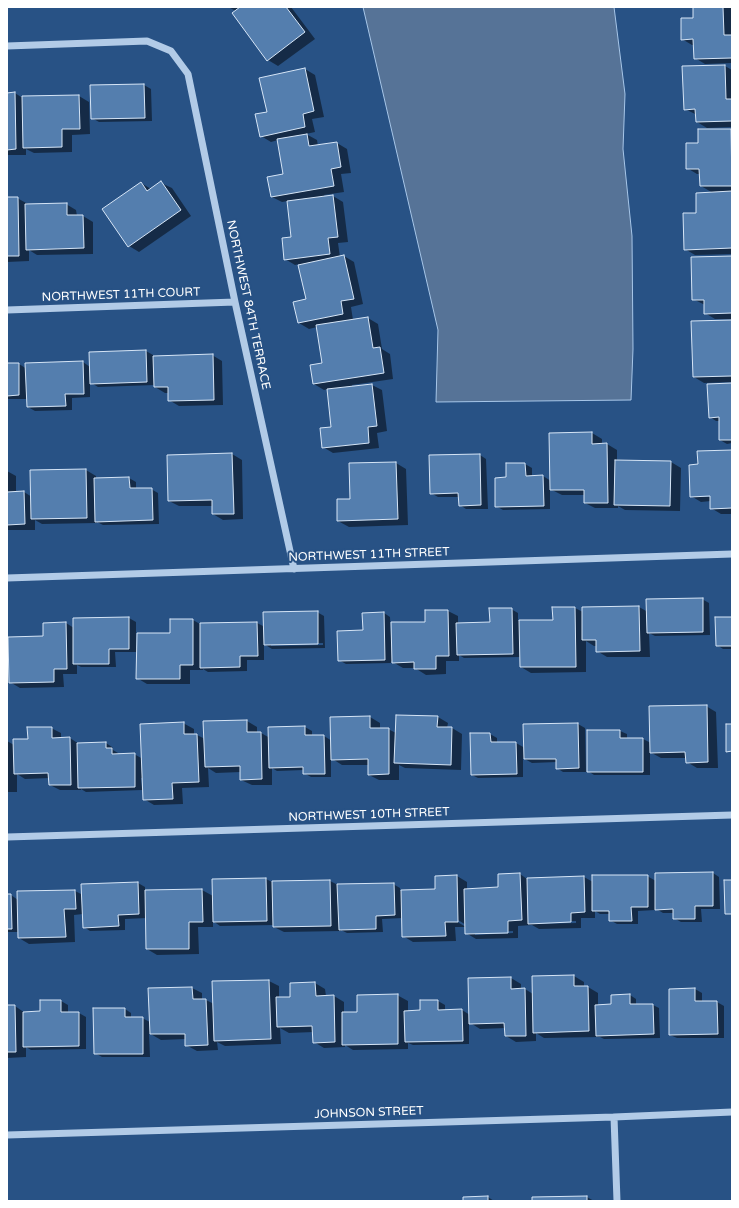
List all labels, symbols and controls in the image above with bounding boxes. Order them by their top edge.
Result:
street label: NORTHWEST 84TH TERRACE [223,219,273,391]
street label: NORTHWEST 11TH COURT [41,285,201,305]
street label: NORTHWEST 11TH STREET [288,545,450,565]
street label: NORTHWEST 10TH STREET [288,805,450,825]
street label: JOHNSON STREET [314,1104,424,1122]

